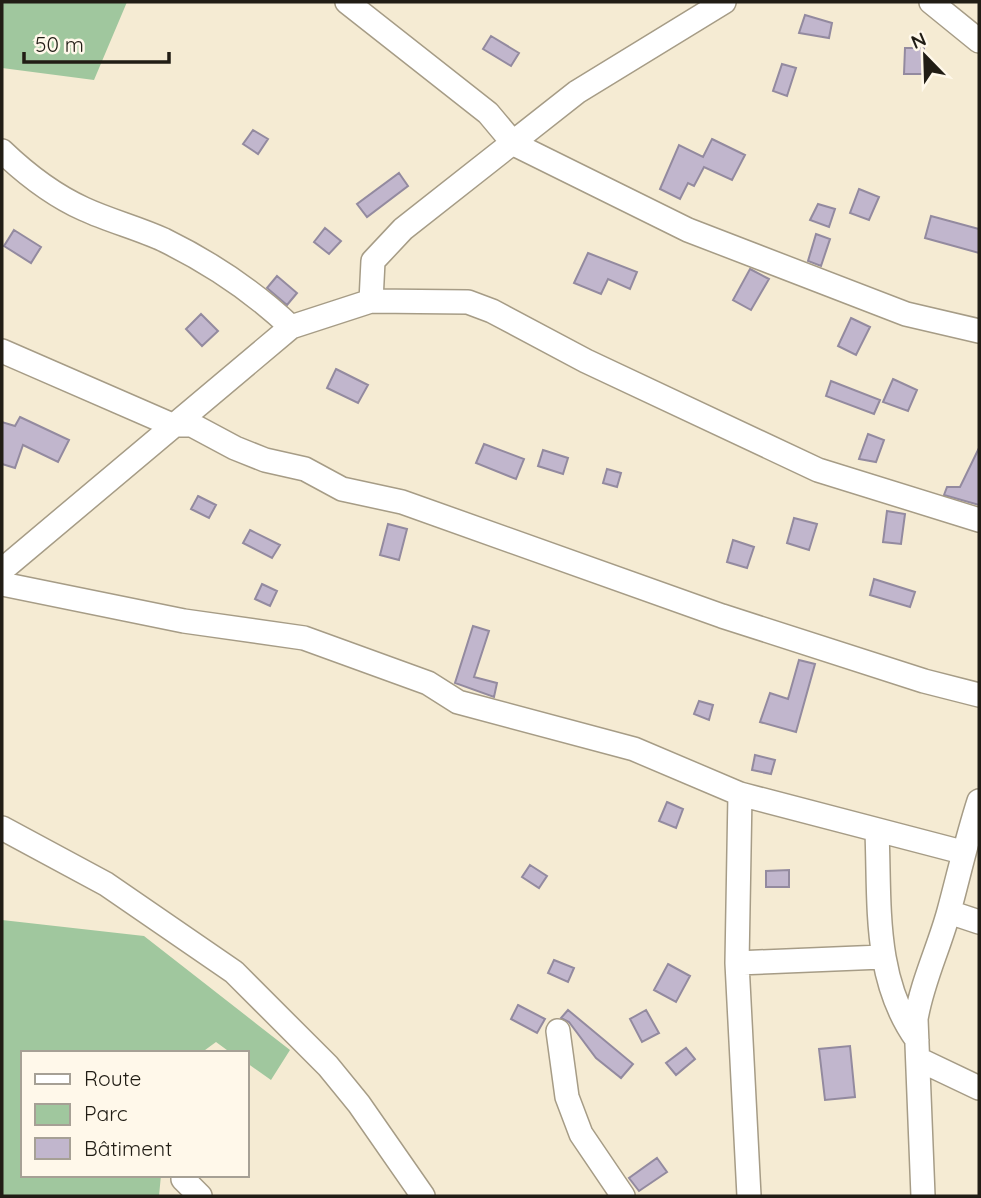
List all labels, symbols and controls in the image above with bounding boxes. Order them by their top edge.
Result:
scale bar [24,21,170,65]
north arrow [890,21,960,91]
text: N [907,27,929,54]
text: 50 m [35,31,84,57]
legend [21,1051,248,1177]
text: Route [84,1065,141,1091]
text: Parc [84,1100,128,1126]
text: Bâtiment [84,1135,172,1161]

